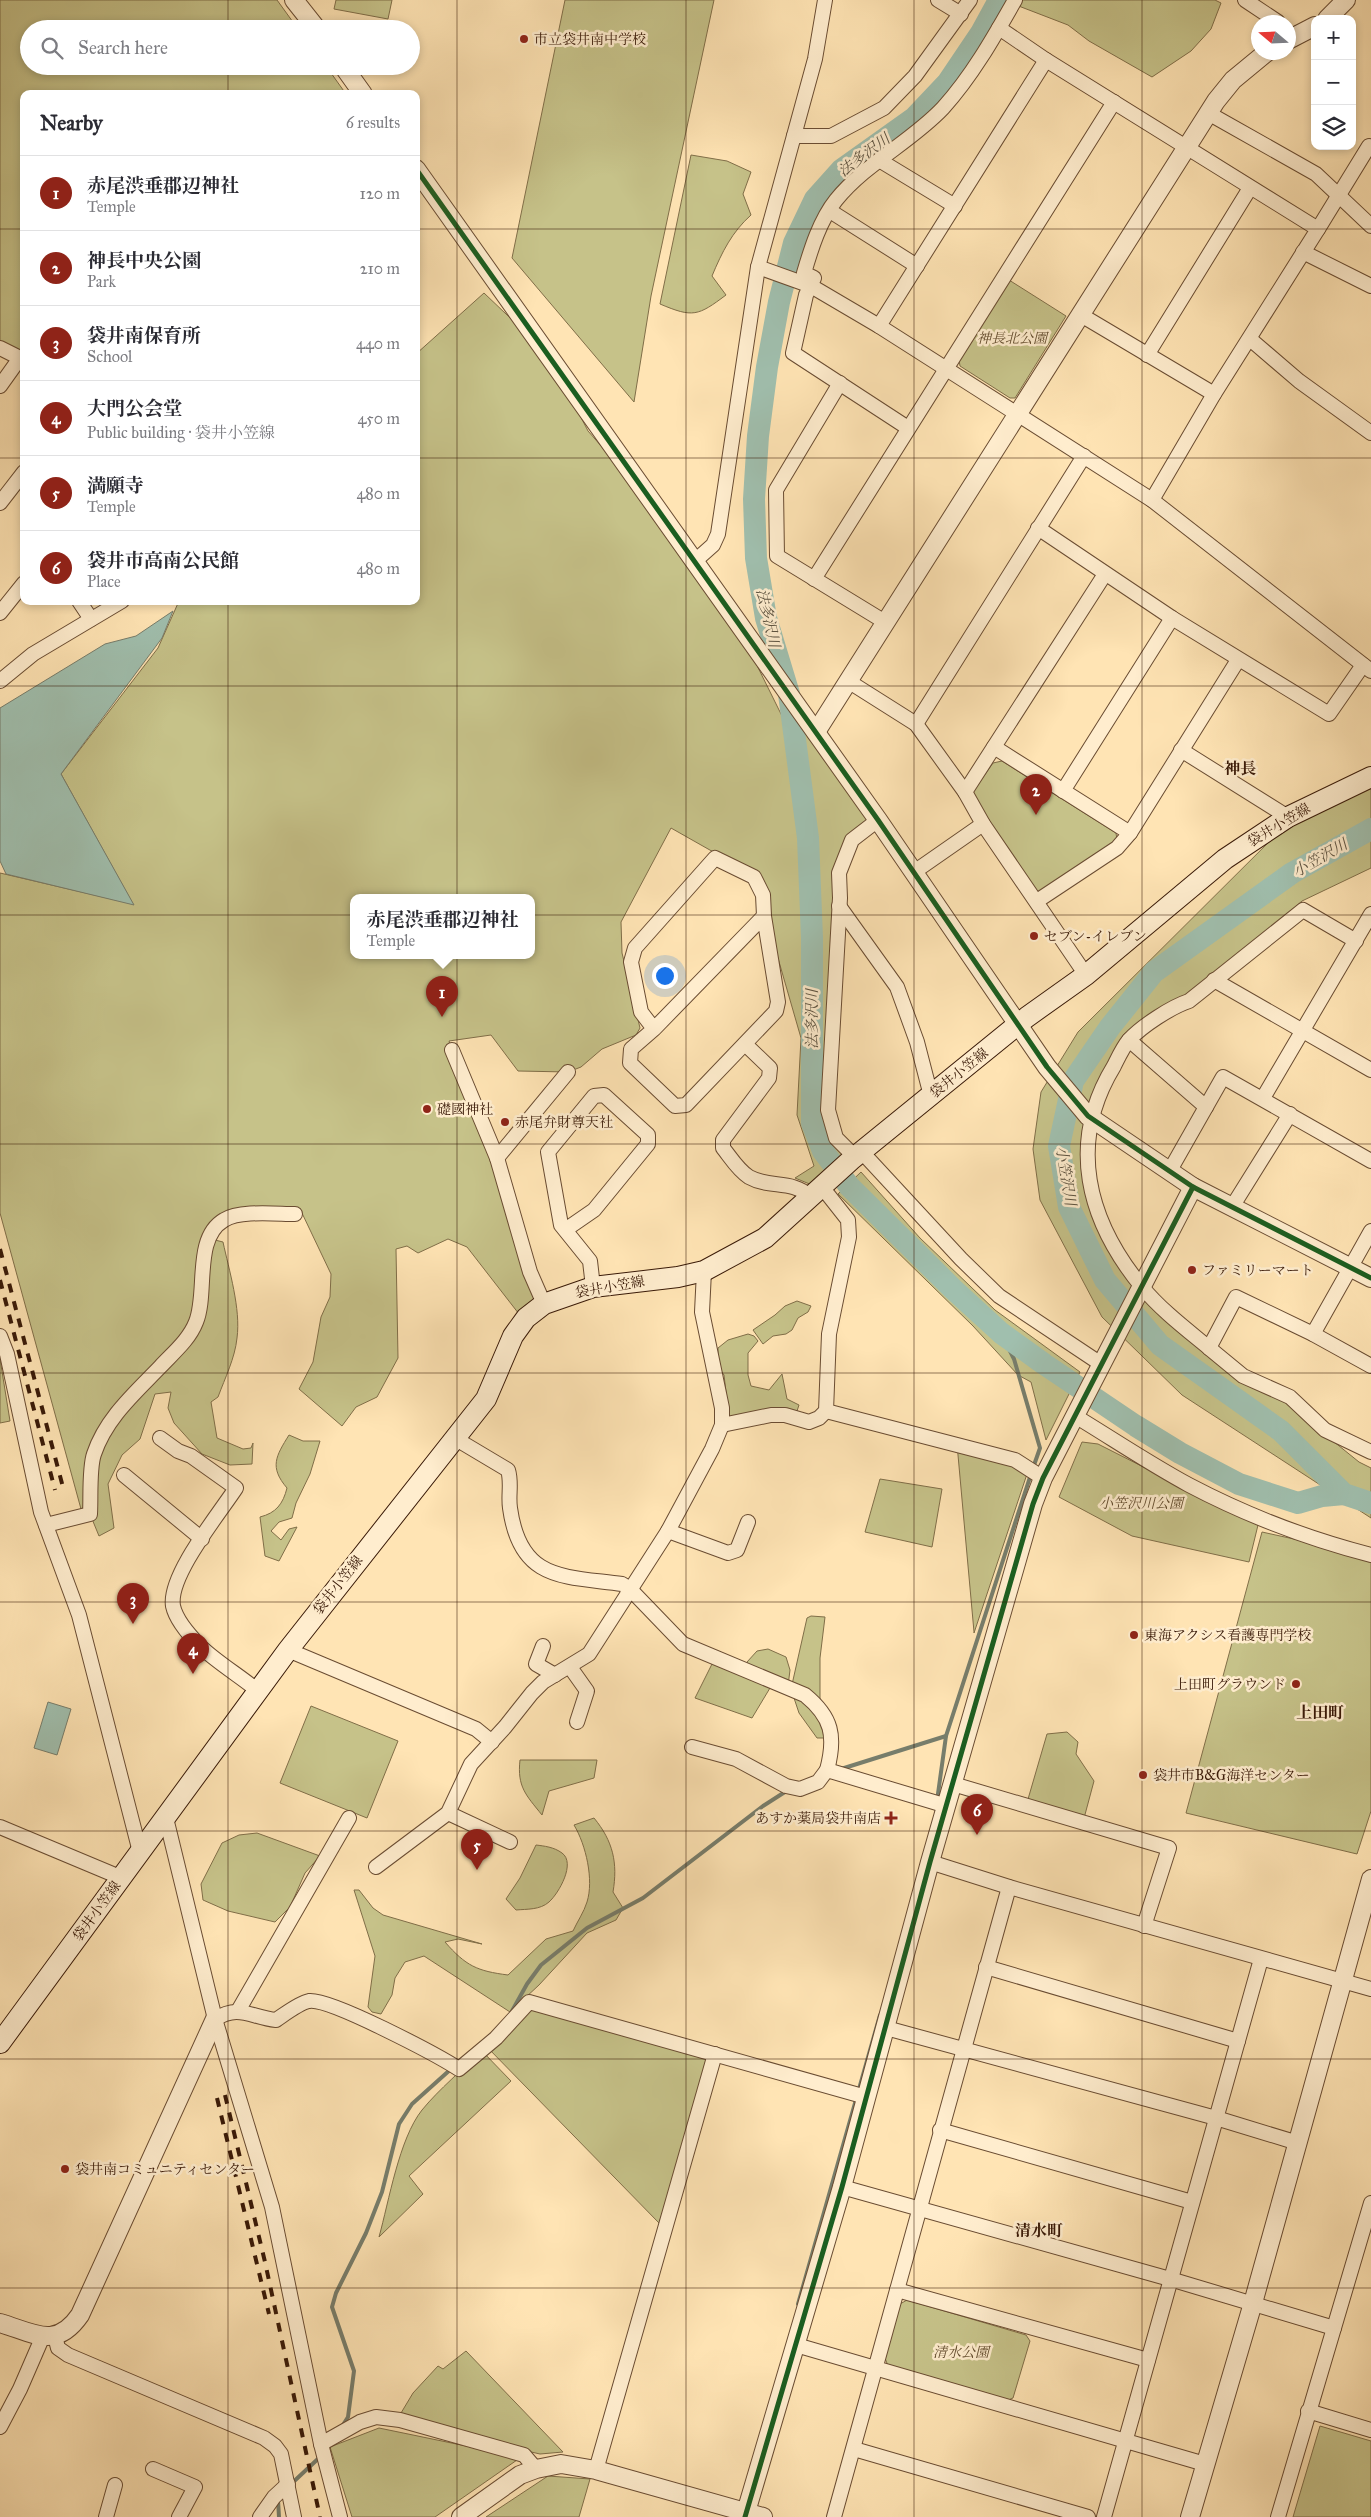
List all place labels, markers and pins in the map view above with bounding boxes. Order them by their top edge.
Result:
place label: 市立袋井南中学校 [534,31,646,48]
marker: 市立袋井南中学校 [518,33,530,45]
pin: 2 [1020,774,1052,815]
place label: セブン-イレブン [1044,928,1147,945]
marker: セブン-イレブン [1028,930,1040,942]
pin: 1 [426,976,458,1017]
place label: 礎國神社 [437,1101,493,1118]
marker: 礎國神社 [421,1103,433,1115]
place label: 赤尾弁財尊天社 [515,1114,613,1131]
marker: 赤尾弁財尊天社 [499,1116,511,1128]
place label: ファミリーマート [1202,1262,1314,1279]
marker: ファミリーマート [1186,1264,1198,1276]
pin: 3 [117,1583,149,1624]
place label: 東海アクシス看護専門学校 [1144,1627,1311,1644]
marker: 東海アクシス看護専門学校 [1128,1629,1140,1641]
pin: 4 [177,1633,209,1674]
place label: 上田町グラウンド [1174,1676,1286,1693]
marker: 上田町グラウンド [1290,1678,1302,1690]
place label: 袋井市B&G海洋センター [1153,1767,1310,1784]
marker: 袋井市B&G海洋センター [1137,1769,1149,1781]
pin: 6 [961,1794,993,1835]
place label: あすか薬局袋井南店 [755,1810,881,1827]
marker: あすか薬局袋井南店 [885,1812,897,1824]
pin: 5 [461,1829,493,1870]
place label: 袋井南コミュニティセンター [75,2161,255,2178]
marker: 袋井南コミュニティセンター [59,2163,71,2175]

